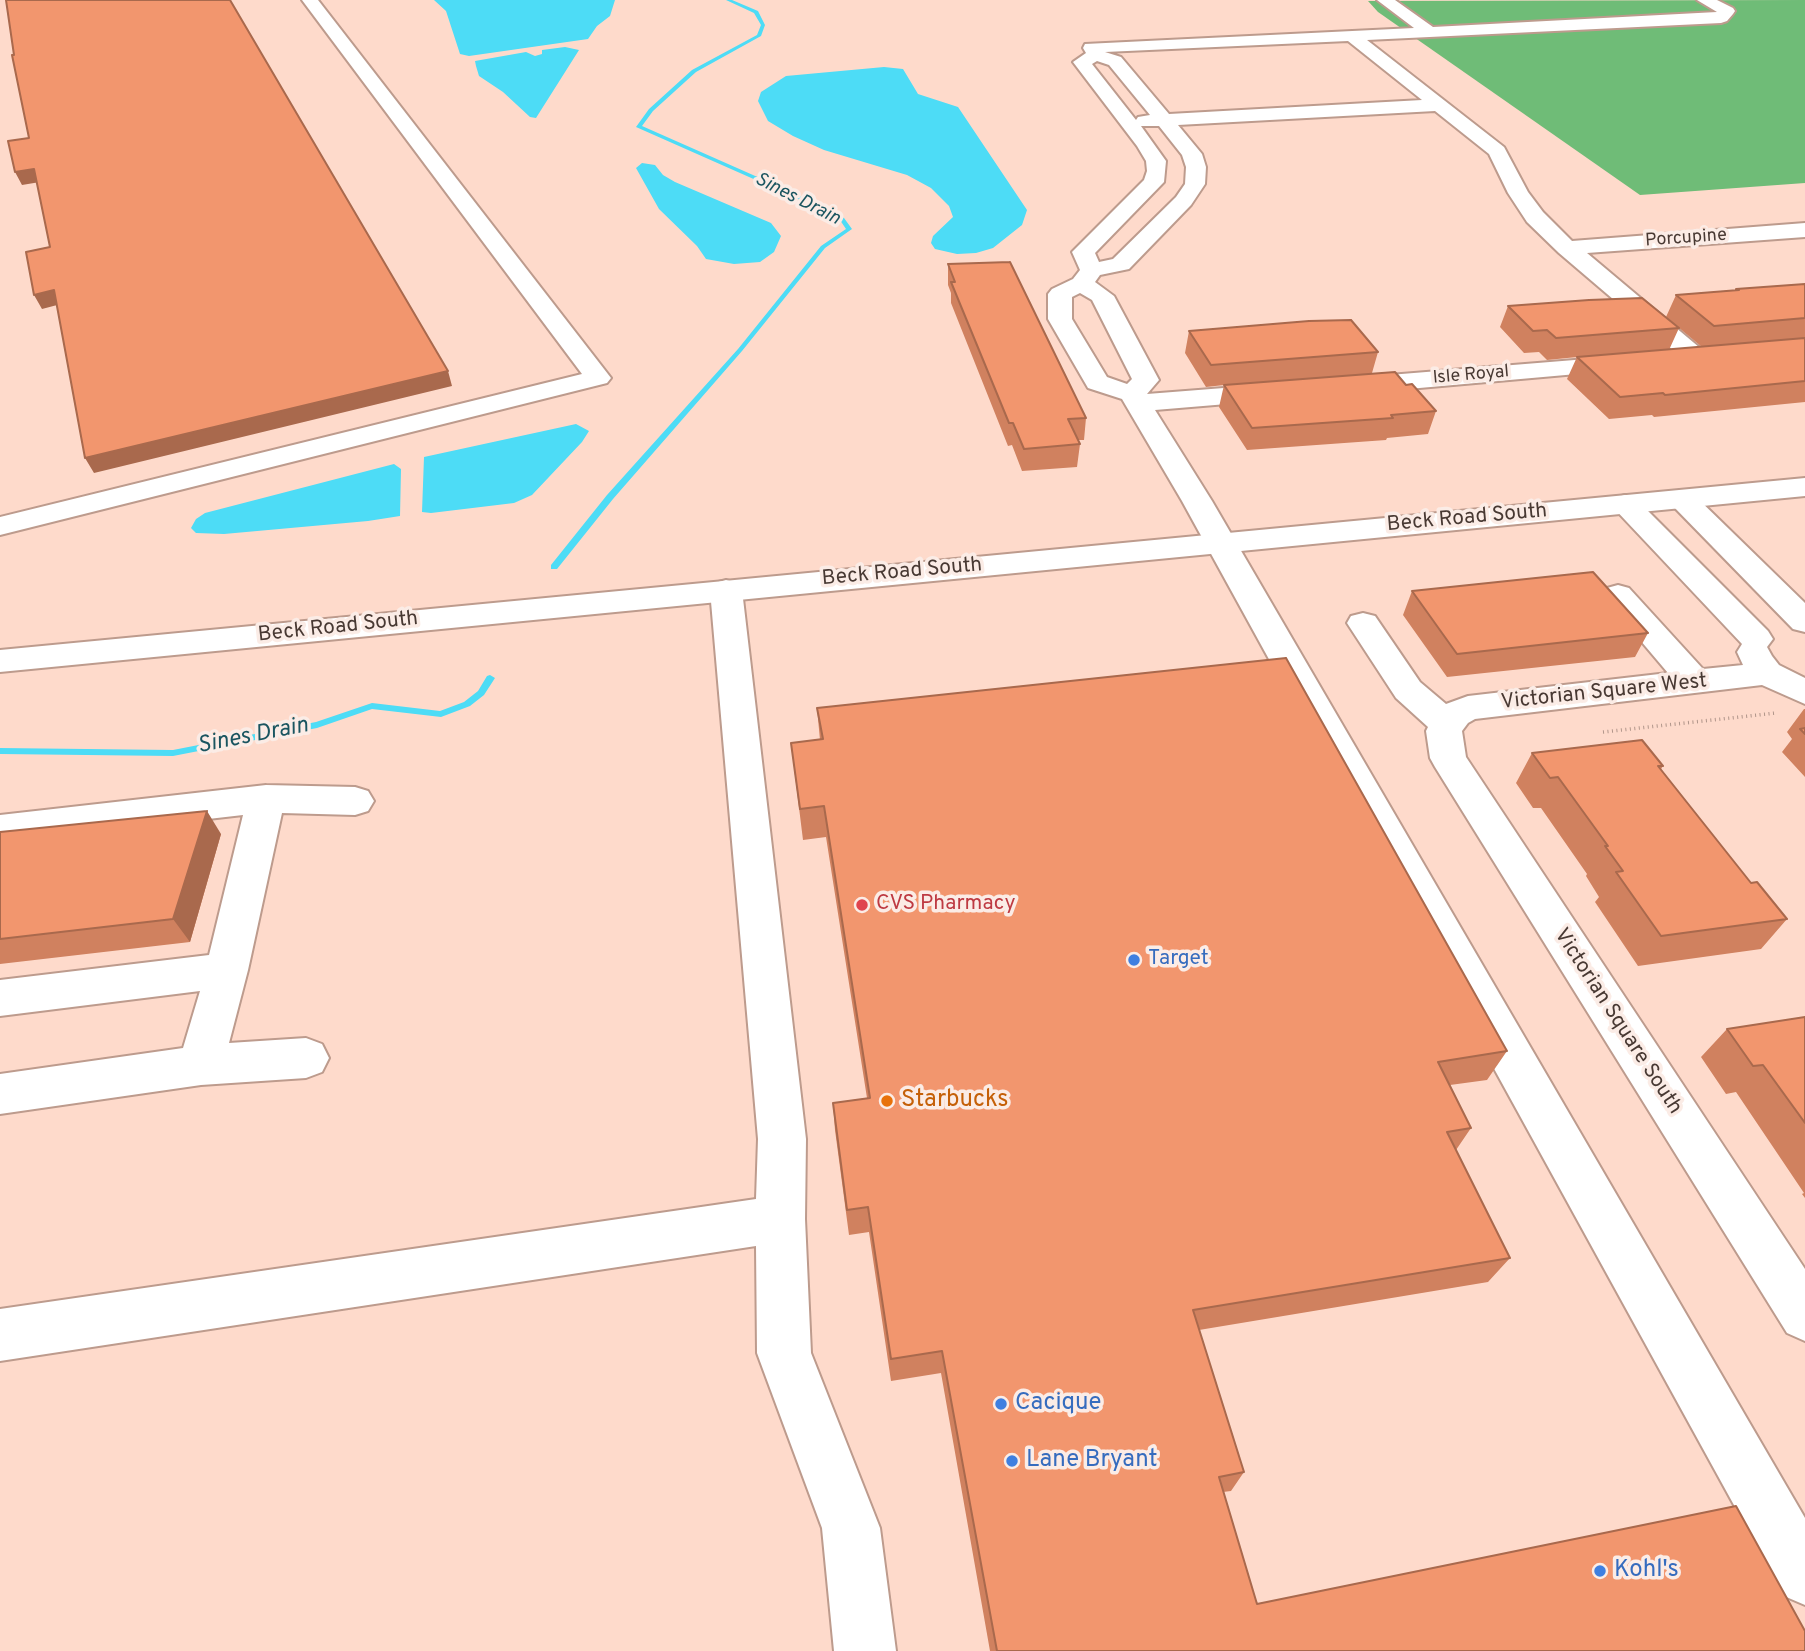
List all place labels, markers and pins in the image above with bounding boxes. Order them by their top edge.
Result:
place label: CVS Pharmacy [876,892,1016,918]
marker: CVS Pharmacy [854,897,870,913]
place label: Target [1148,947,1209,973]
marker: Target [1126,952,1142,968]
place label: Starbucks [901,1087,1009,1115]
marker: Starbucks [879,1093,895,1109]
place label: Cacique [1015,1390,1101,1418]
marker: Cacique [993,1396,1009,1412]
place label: Lane Bryant [1026,1447,1157,1475]
marker: Lane Bryant [1004,1453,1020,1469]
place label: Kohl's [1614,1557,1679,1585]
marker: Kohl's [1592,1563,1608,1579]

